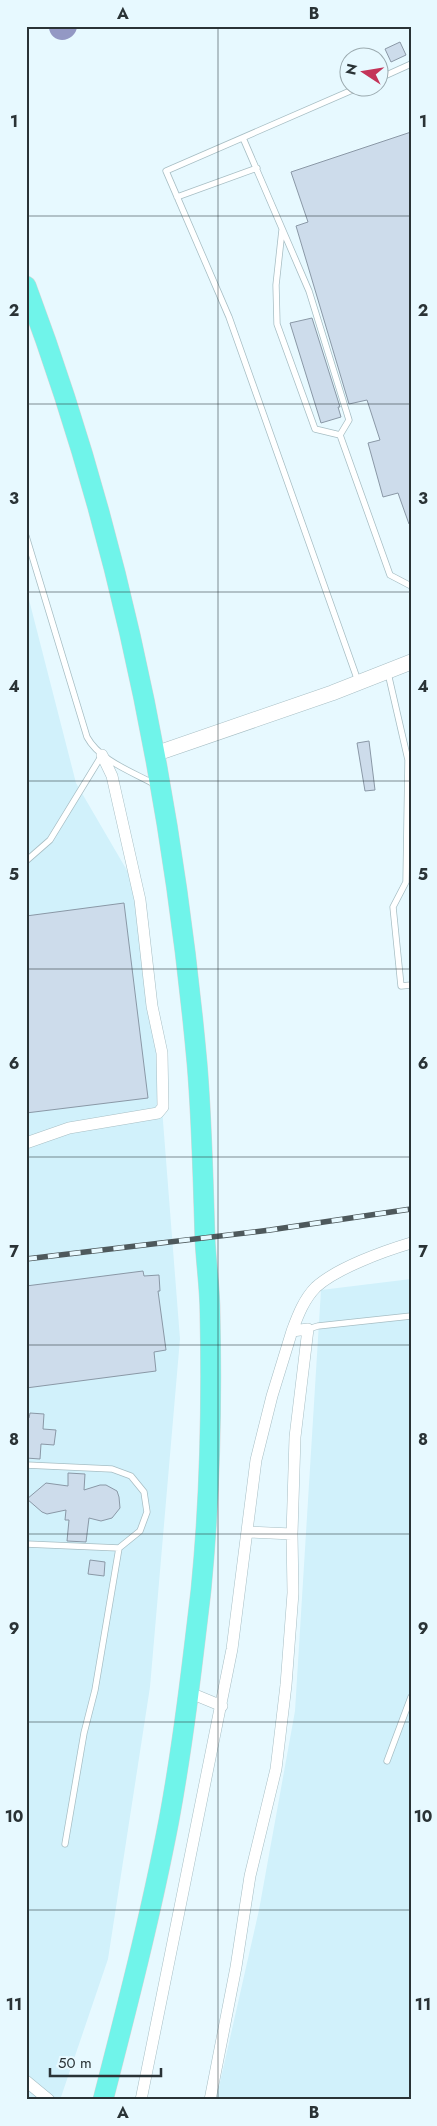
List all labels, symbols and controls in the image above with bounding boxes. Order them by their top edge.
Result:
text: A [116,2,129,25]
text: B [309,2,319,25]
north arrow [340,48,390,98]
text: N [340,62,362,77]
text: 1 [10,110,18,133]
text: 1 [419,110,427,133]
text: 2 [9,299,19,322]
text: 2 [418,299,428,322]
text: 3 [9,487,19,510]
text: 3 [418,487,428,510]
text: 4 [8,675,20,698]
text: 4 [417,675,429,698]
text: 5 [9,863,19,886]
text: 5 [418,863,428,886]
text: 6 [9,1052,19,1075]
text: 6 [418,1052,428,1075]
text: 7 [9,1240,19,1263]
text: 7 [418,1240,428,1263]
text: 8 [9,1428,19,1451]
text: 8 [418,1428,428,1451]
text: 9 [9,1617,19,1640]
text: 9 [418,1617,428,1640]
text: 10 [5,1805,23,1828]
text: 10 [414,1805,432,1828]
text: 11 [6,1993,22,2016]
text: 11 [415,1993,431,2016]
scale bar [50,2046,161,2078]
text: 50 m [58,2052,92,2074]
text: A [116,2101,129,2124]
text: B [309,2101,319,2124]

